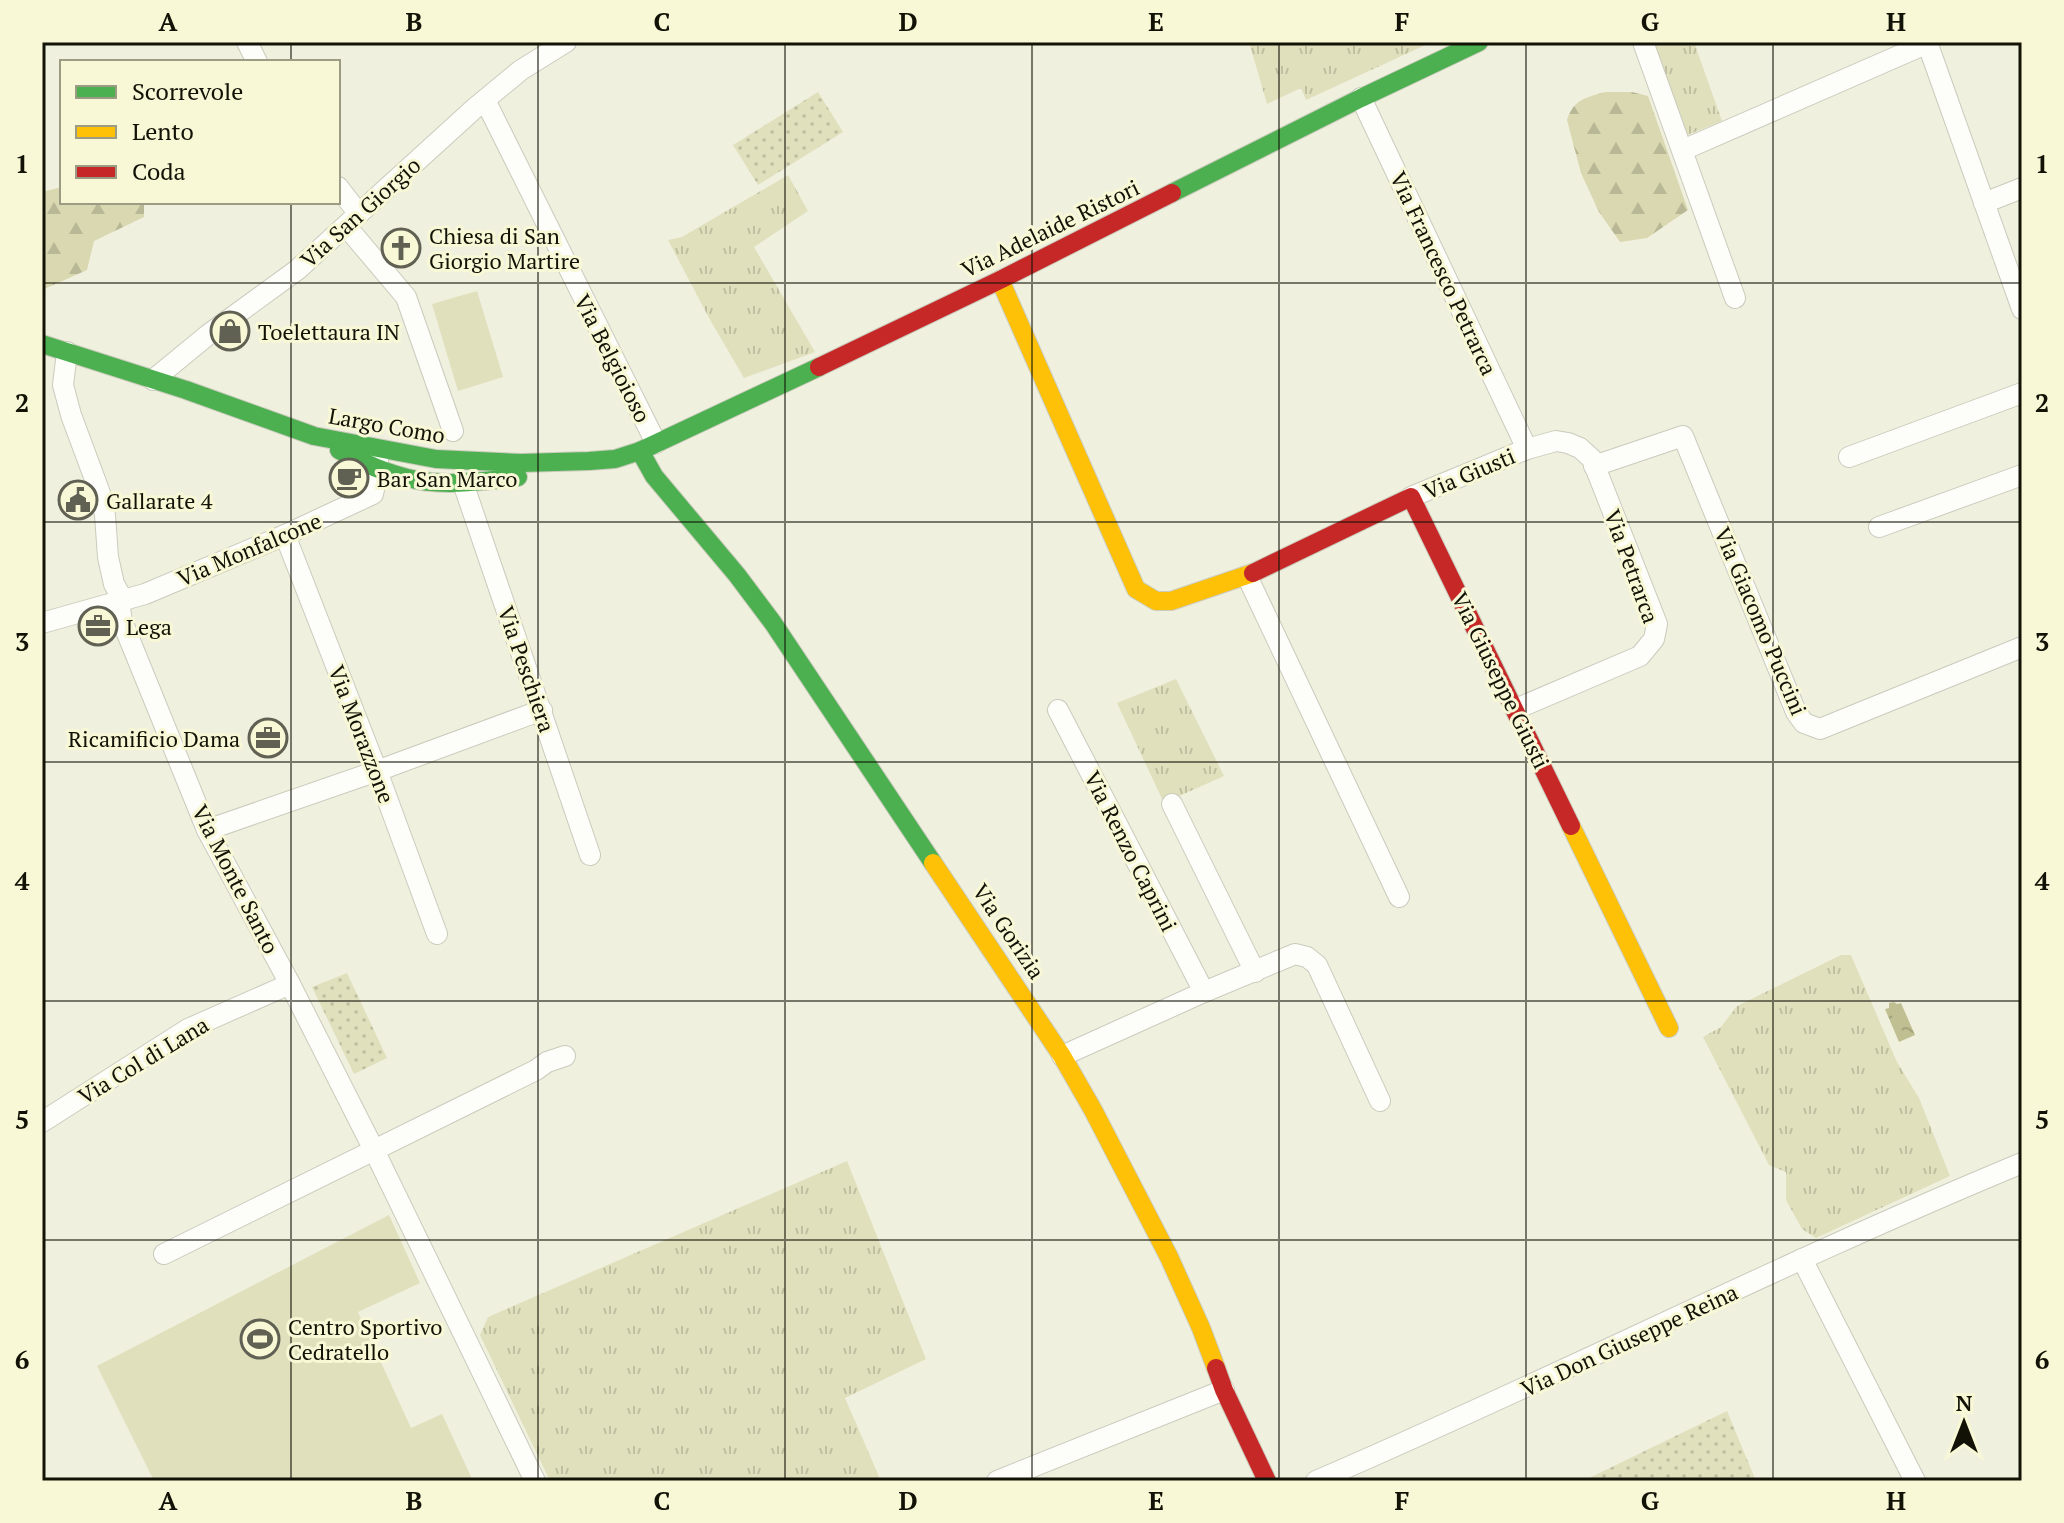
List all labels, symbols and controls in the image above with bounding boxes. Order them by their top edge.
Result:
text: A [159,4,178,38]
text: B [406,4,422,38]
text: C [654,4,670,38]
text: D [898,4,918,38]
text: E [1148,4,1164,38]
text: F [1395,4,1410,38]
text: G [1641,4,1660,38]
text: H [1886,4,1906,38]
legend [60,60,340,204]
text: Scorrevole [132,75,243,107]
text: Lento [132,115,194,147]
text: 1 [15,146,29,180]
text: 1 [2035,146,2049,180]
street label: Via San Giorgio [294,150,426,274]
text: Coda [132,155,186,187]
street label: Via Francesco Petrarca [1384,166,1504,380]
street label: Via Adelaide Ristori [956,172,1144,284]
place label: Chiesa di San Giorgio Martire [429,221,580,275]
church icon: Chiesa di San Giorgio Martire [380,227,422,269]
street label: Via Belgioioso [568,289,658,427]
shop icon: Toelettaura IN [209,310,251,352]
place label: Toelettaura IN [258,317,400,346]
text: 2 [15,385,29,419]
text: 2 [2035,385,2049,419]
street label: Largo Como [327,401,447,449]
street label: Via Giusti [1419,441,1519,505]
cafe icon: Bar San Marco [328,457,370,499]
place label: Bar San Marco [377,464,517,493]
public building icon: Gallarate 4 [57,479,99,521]
place label: Gallarate 4 [106,486,213,515]
street label: Via Petrarca [1598,505,1666,627]
street label: Via Monfalcone [173,506,325,592]
street label: Via Giacomo Puccini [1708,523,1814,719]
street label: Via Giuseppe Giusti [1446,587,1556,773]
street label: Via Peschiera [492,602,562,736]
office icon: Lega [77,605,119,647]
place label: Lega [126,612,172,641]
text: 3 [15,624,29,658]
text: 3 [2035,624,2049,658]
street label: Via Morazzone [322,661,402,807]
office icon: Ricamificio Dama [247,717,289,759]
place label: Ricamificio Dama [68,724,240,753]
street label: Via Renzo Caprini [1078,766,1184,936]
street label: Via Monte Santo [186,800,286,958]
text: 4 [15,863,30,897]
text: 4 [2035,863,2050,897]
street label: Via Gorizia [967,878,1051,984]
street label: Via Col di Lana [72,1010,214,1110]
text: 5 [15,1102,29,1136]
text: 5 [2035,1102,2049,1136]
street label: Via Don Giuseppe Reina [1516,1277,1742,1403]
place label: Centro Sportivo Cedratello [288,1312,442,1366]
sports icon: Centro Sportivo Cedratello [239,1318,281,1360]
text: 6 [15,1342,29,1376]
text: 6 [2035,1342,2049,1376]
north arrow [1924,1383,2004,1463]
text: N [1956,1388,1973,1417]
text: A [159,1483,178,1517]
text: B [406,1483,422,1517]
text: C [654,1483,670,1517]
text: D [898,1483,918,1517]
text: E [1148,1483,1164,1517]
text: F [1395,1483,1410,1517]
text: G [1641,1483,1660,1517]
text: H [1886,1483,1906,1517]

